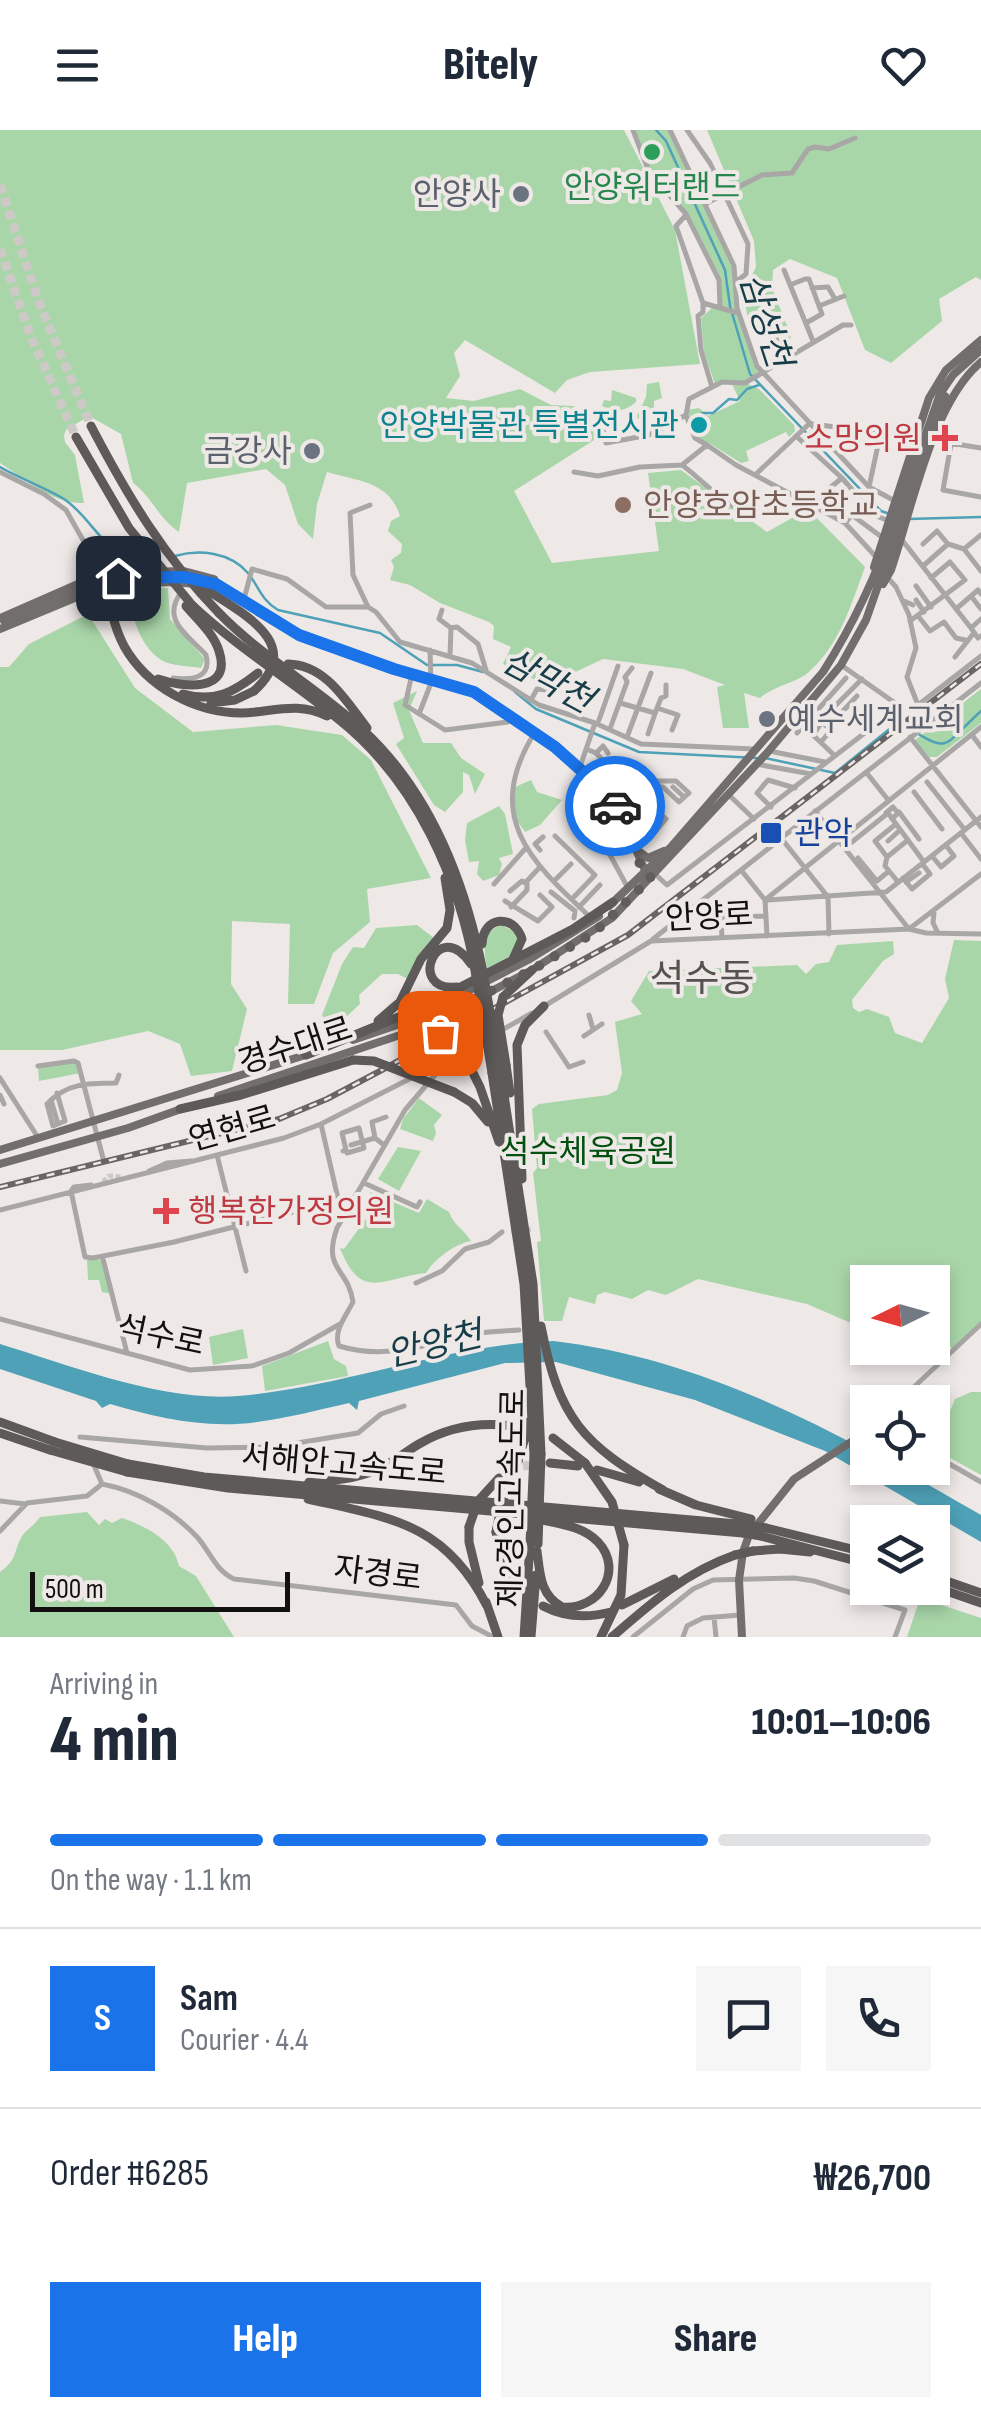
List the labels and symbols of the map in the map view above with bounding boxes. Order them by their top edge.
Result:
marker: 안양워터랜드 [641,141,663,163]
place label: 안양워터랜드 [564,169,740,208]
place label: 안양사 [413,176,501,215]
marker: 안양사 [510,183,532,205]
water label: 삼성천 [729,268,801,377]
place label: 안양박물관 특별전시관 [380,407,679,446]
marker: 안양박물관 특별전시관 [688,414,710,436]
place label: 소망의원 [804,420,922,459]
marker: 소망의원 [932,425,958,451]
place label: 금강사 [204,433,292,472]
marker: 금강사 [301,440,323,462]
place label: 안양호암초등학교 [643,487,879,526]
marker: 안양호암초등학교 [612,494,634,516]
pin [76,536,161,621]
water label: 삼막천 [495,640,603,725]
place label: 예수세계교회 [787,701,964,740]
marker: 예수세계교회 [756,708,778,730]
courier [565,756,665,856]
place label: 관악 [794,815,853,854]
marker: 관악 [758,820,784,846]
street label: 안양로 [664,896,754,939]
district label: 석수동 [650,957,754,1002]
pin [398,991,483,1076]
street label: 경수대로 [233,1010,357,1083]
street label: 연현로 [185,1099,280,1160]
park label: 석수체육공원 [500,1133,676,1172]
place label: 행복한가정의원 [188,1193,394,1232]
marker: 행복한가정의원 [153,1198,179,1224]
north arrow [850,1265,950,1365]
street label: 석수로 [113,1308,208,1365]
water label: 안양천 [382,1313,490,1377]
street label: 제2경인고속도로 [491,1388,534,1608]
street label: 서해안고속도로 [240,1437,448,1494]
street label: 자경로 [332,1550,424,1599]
scale bar [30,1567,290,1612]

